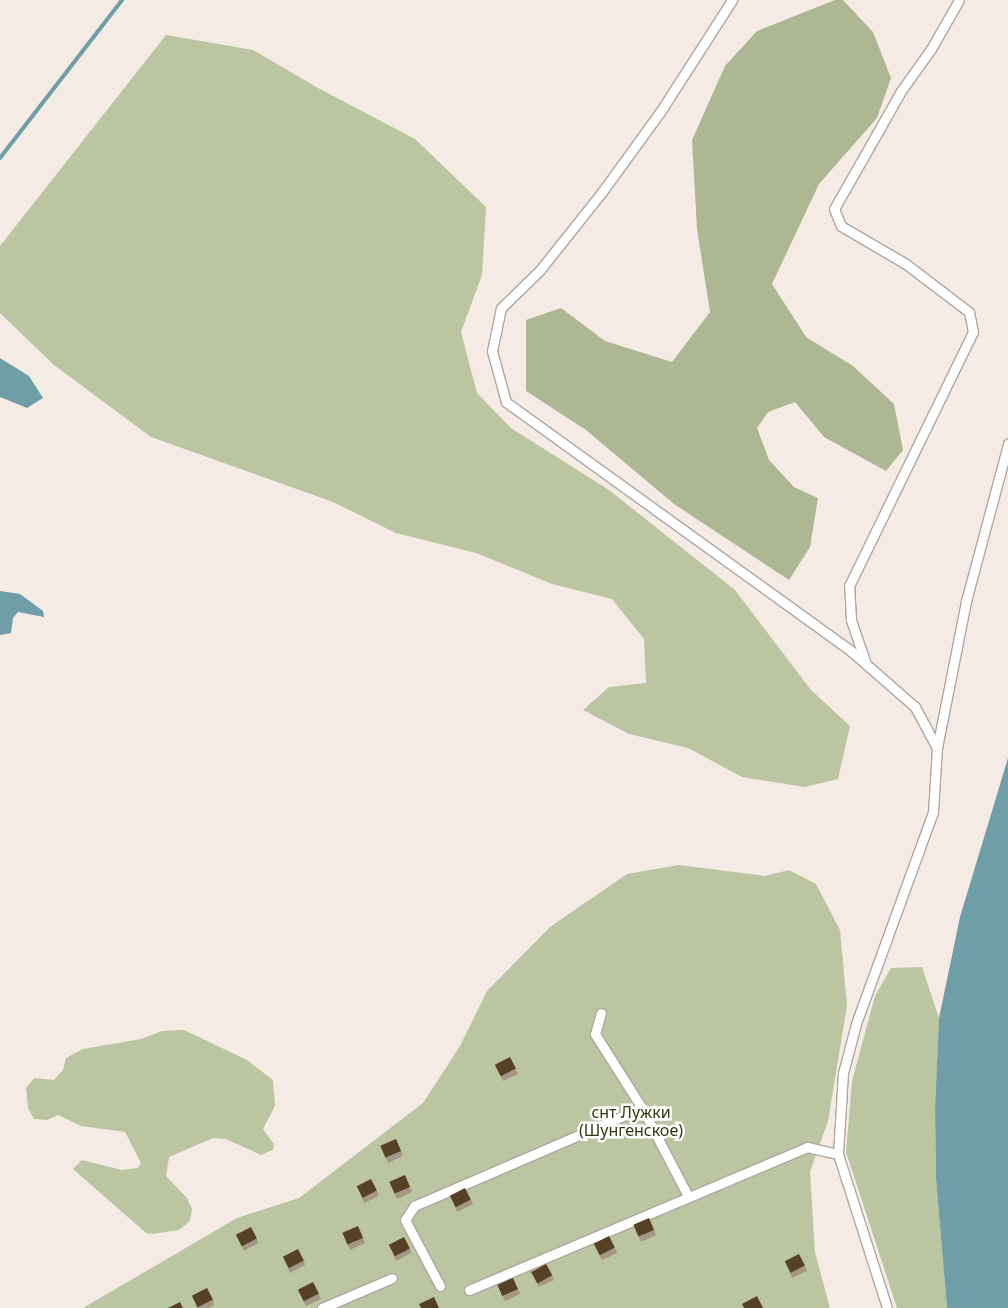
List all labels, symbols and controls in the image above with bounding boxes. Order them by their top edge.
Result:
park label: снт Лужки (Шунгенское) [579,1102,683,1140]

